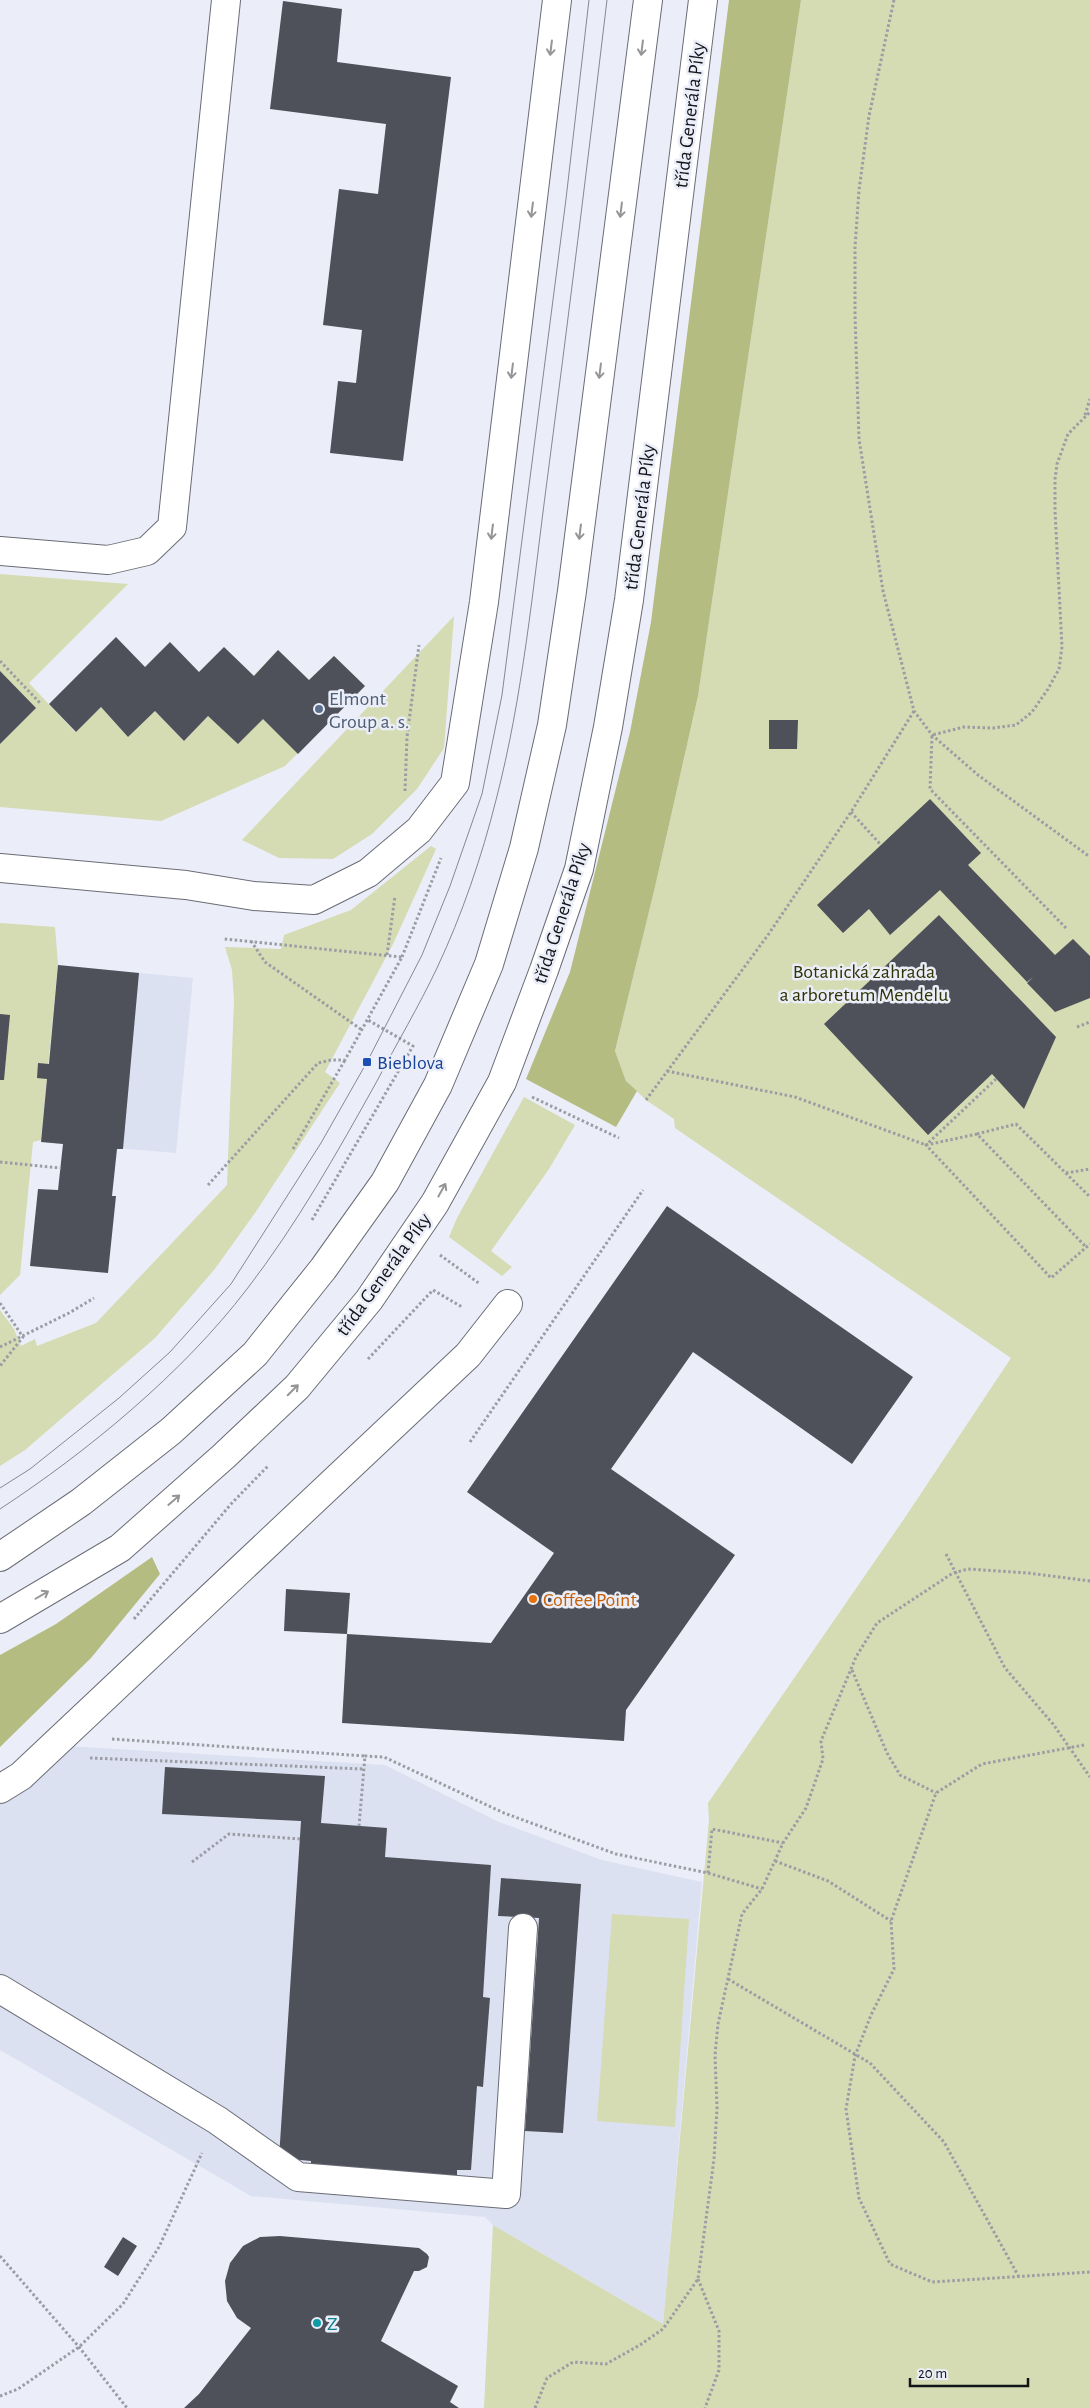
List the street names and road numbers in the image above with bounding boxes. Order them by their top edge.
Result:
street label: třída Generála Píky [671,41,709,189]
street label: třída Generála Píky [621,443,659,591]
street label: třída Generála Píky [530,840,594,986]
street label: třída Generála Píky [333,1209,435,1340]

